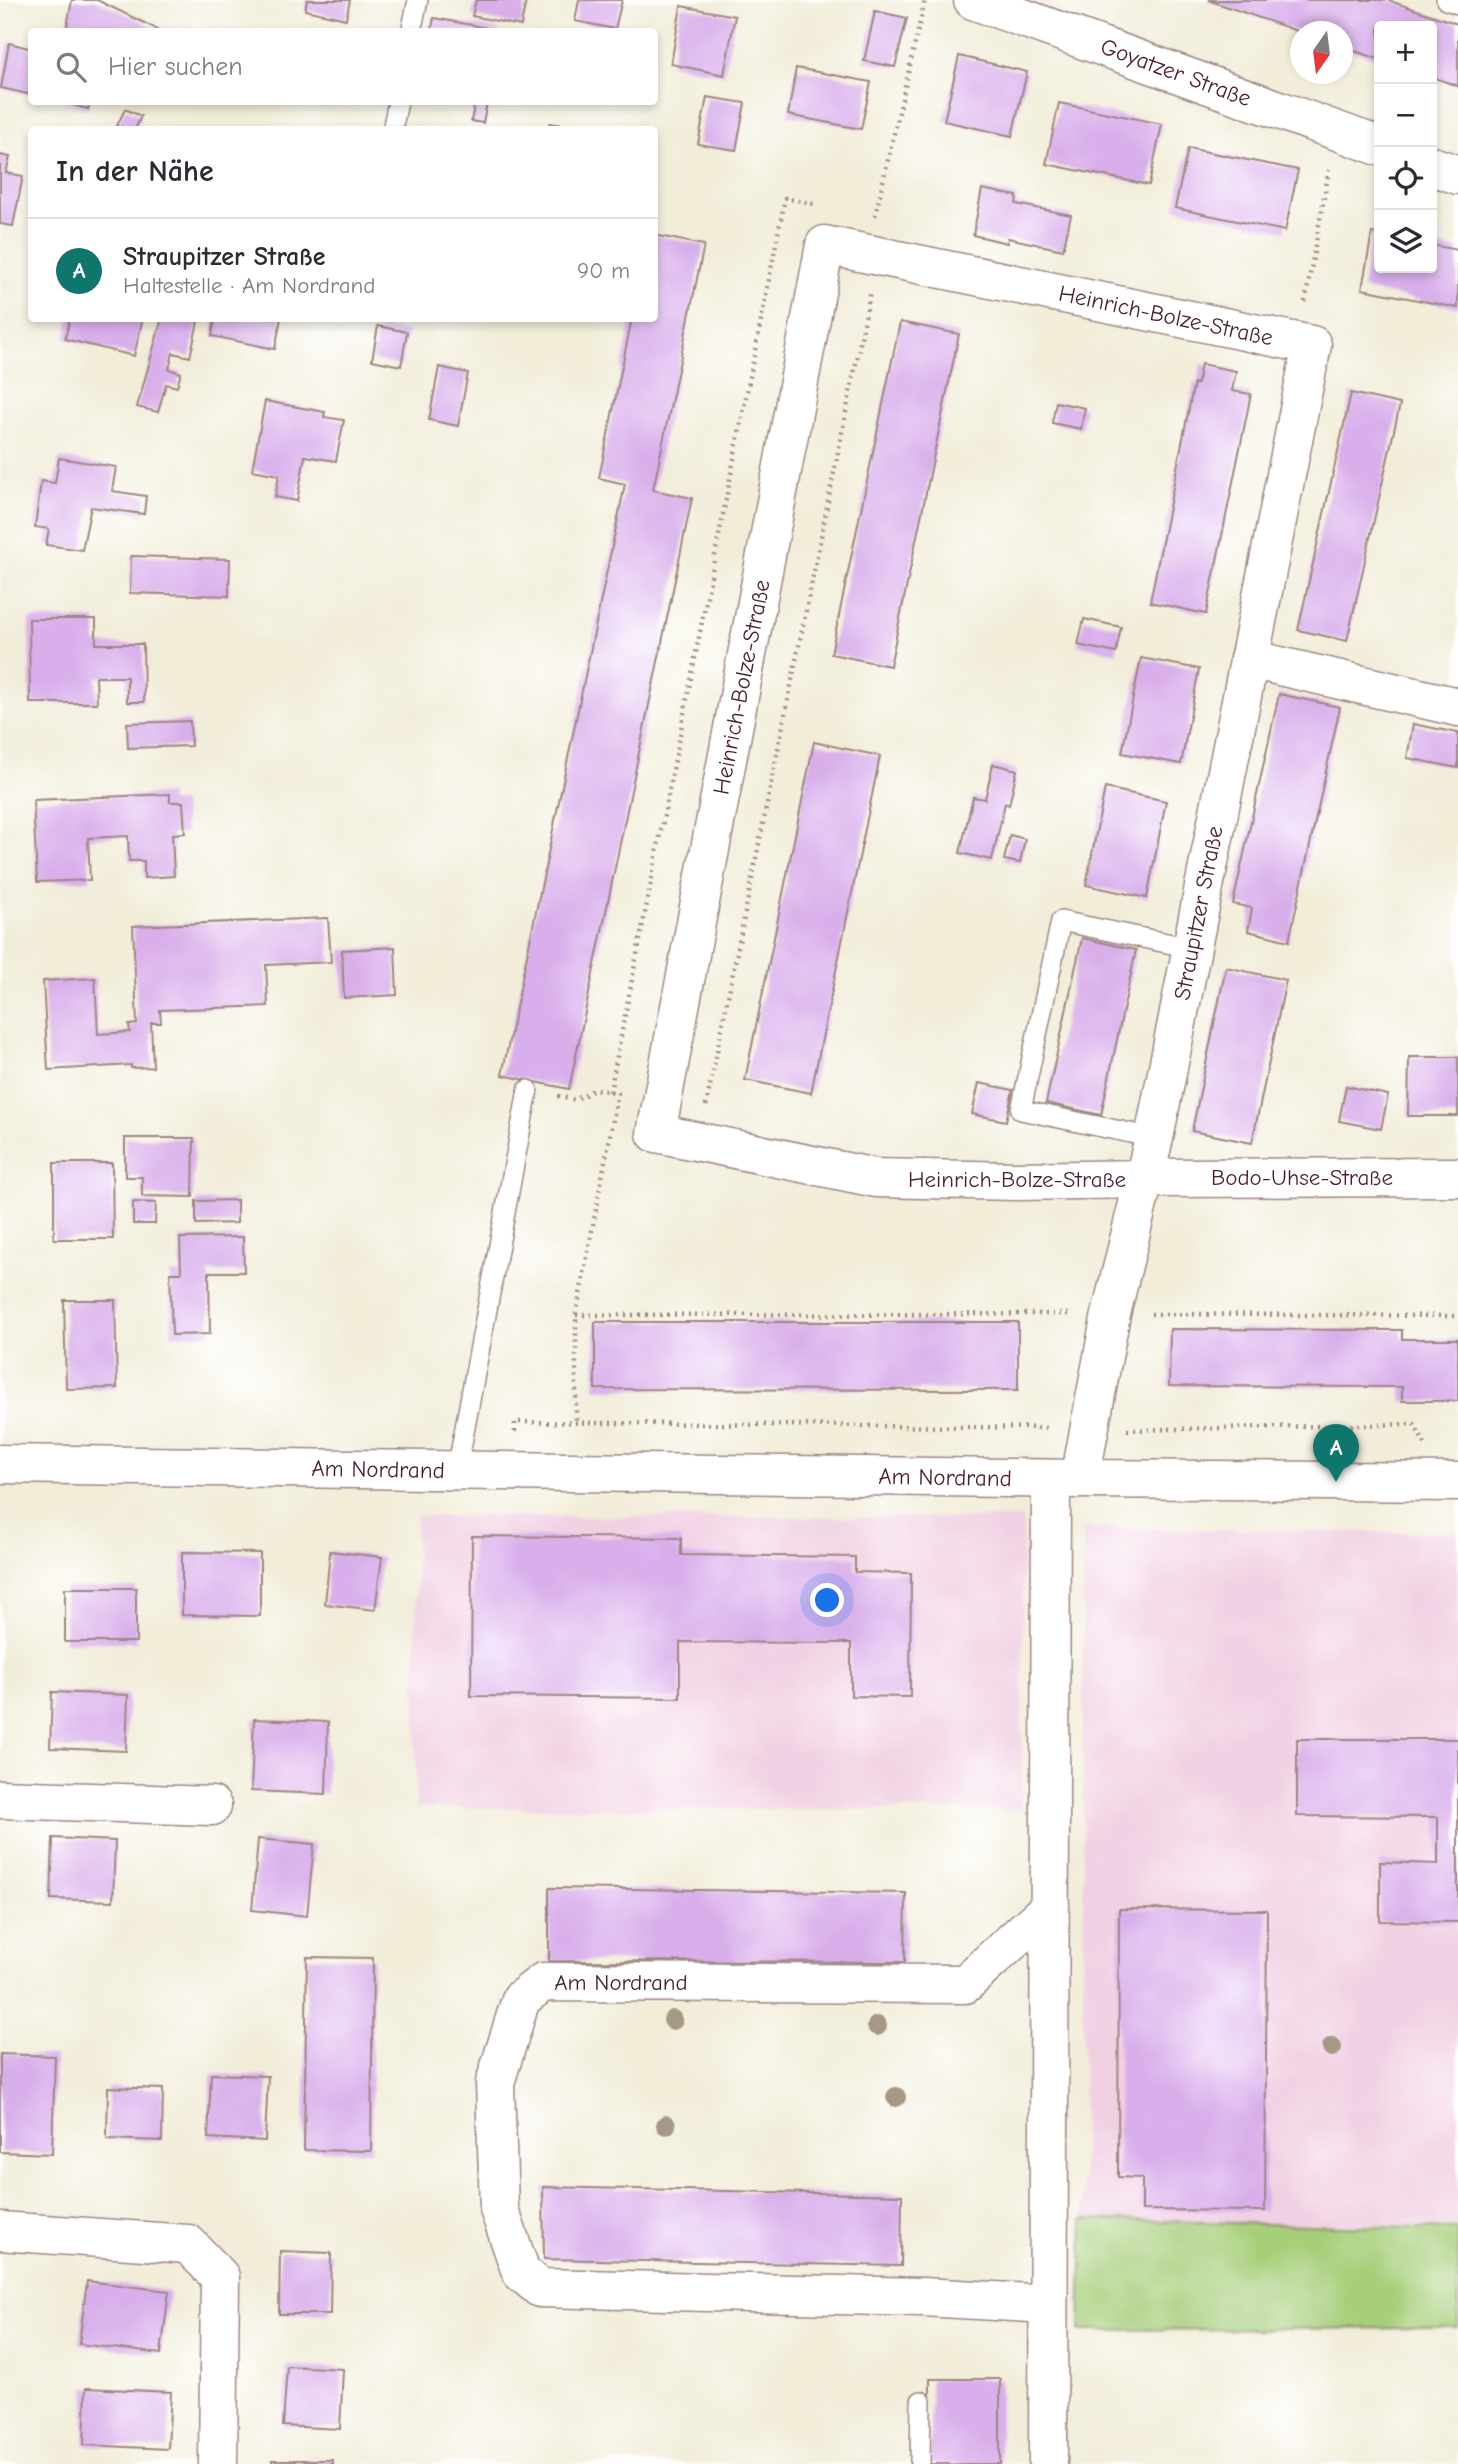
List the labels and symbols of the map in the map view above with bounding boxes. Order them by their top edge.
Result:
north arrow [1290,21,1353,84]
street label: Goyatzer Straße [1097,33,1255,112]
street label: Heinrich-Bolze-Straße [1056,280,1275,351]
street label: Heinrich-Bolze-Straße [707,577,776,797]
street label: Straupitzer Straße [1168,824,1229,1002]
street label: Bodo-Uhse-Straße [1211,1164,1393,1191]
street label: Heinrich-Bolze-Straße [908,1166,1126,1193]
pin: A [1313,1424,1359,1482]
street label: Am Nordrand [311,1455,445,1484]
street label: Am Nordrand [878,1463,1012,1492]
your location [810,1583,844,1617]
street label: Am Nordrand [554,1969,688,1996]

